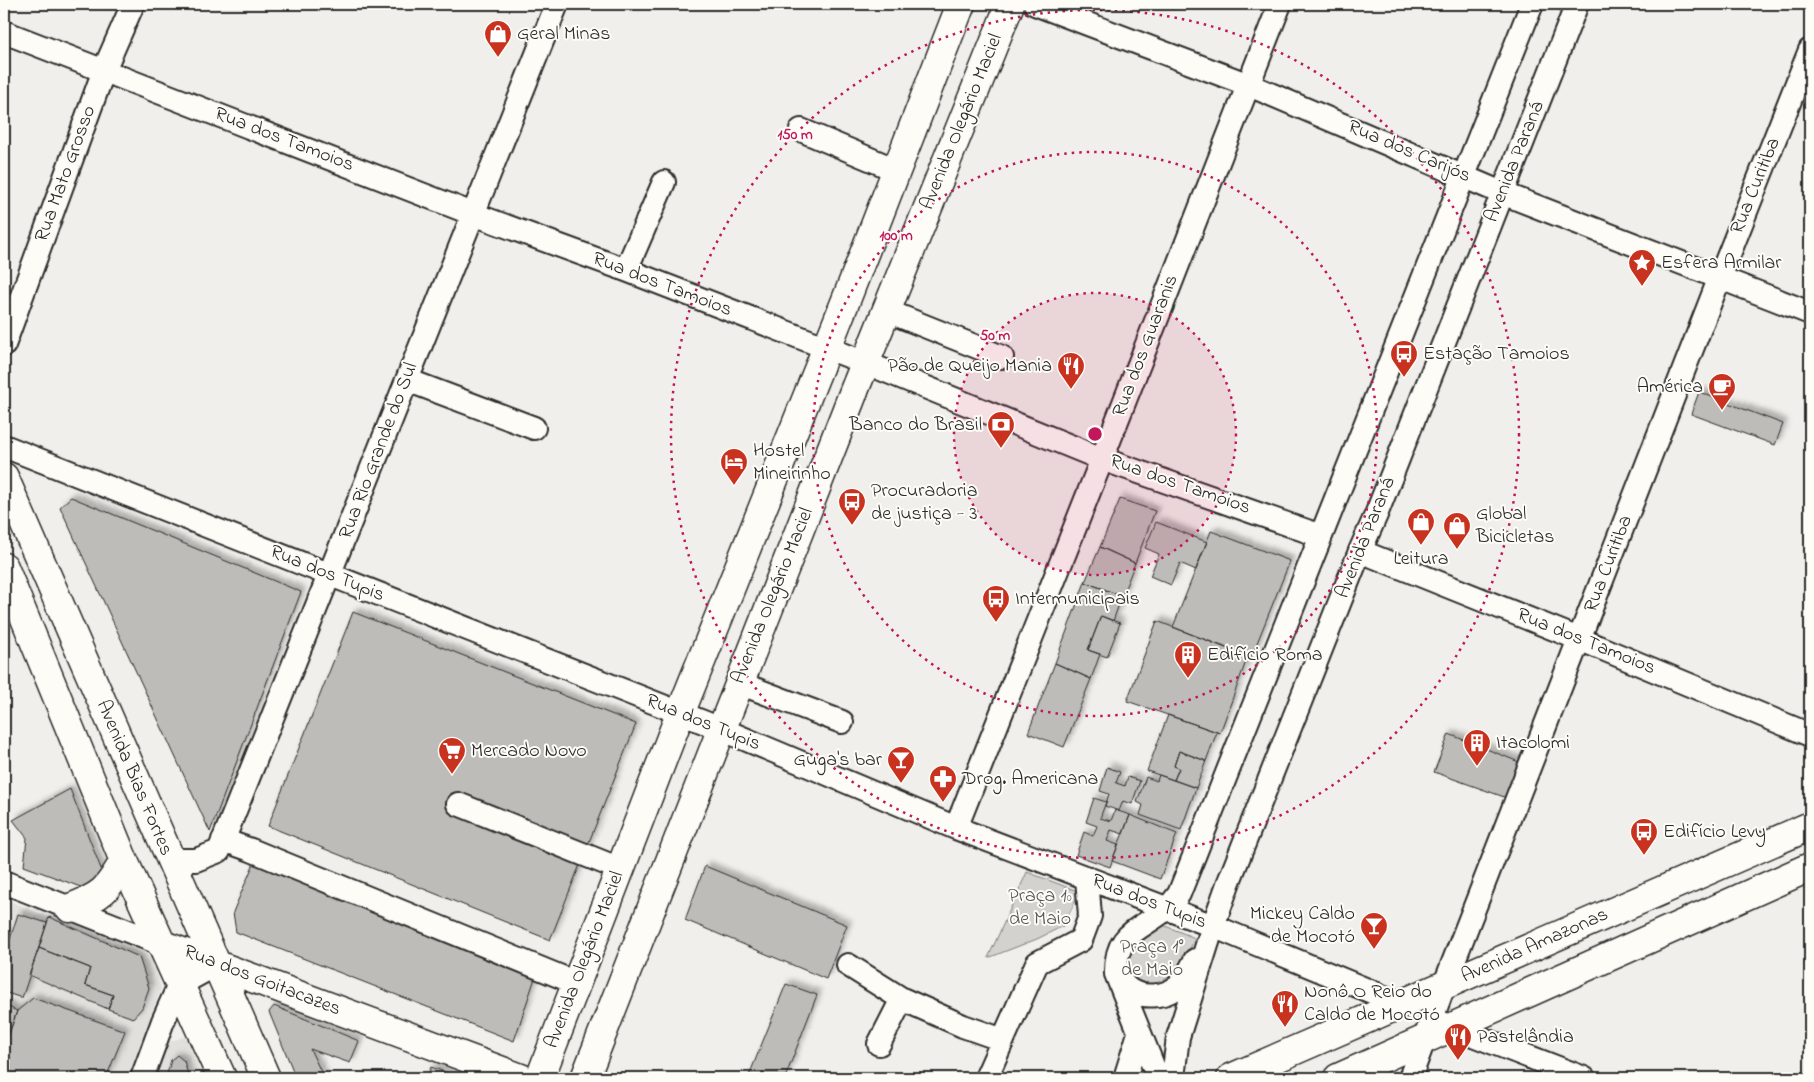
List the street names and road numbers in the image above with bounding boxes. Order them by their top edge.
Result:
street label: Avenida Olegário Maciel [913,30,1012,215]
street label: Avenida Paraná [1478,97,1552,227]
street label: Rua dos Tamoios [210,100,358,180]
street label: Rua Mato Grosso [28,102,104,246]
street label: Rua dos Carijós [1343,113,1475,191]
street label: Rua Curitiba [1723,133,1789,239]
street label: Rua dos Tamoios [588,245,736,325]
street label: Rua dos Guaranis [1106,271,1186,421]
street label: Rua Rio Grande do Sul [332,358,426,544]
street label: Rua dos Tamoios [1106,447,1254,523]
street label: Avenida Paraná [1329,473,1403,603]
street label: Avenida Olegário Maciel [724,504,823,689]
street label: Rua Curitiba [1577,511,1641,617]
street label: Rua dos Tupis [265,538,389,610]
street label: Rua dos Tamoios [1512,601,1660,683]
street label: Rua dos Tupis [641,687,765,759]
street label: Avenida Bias Fortes [88,696,180,860]
street label: Avenida Olegário Maciel [538,867,633,1053]
street label: Rua dos Tupis [1087,867,1211,937]
street label: Avenida Amazonas [1457,901,1613,991]
street label: Rua dos Goitacazes [179,938,345,1024]

